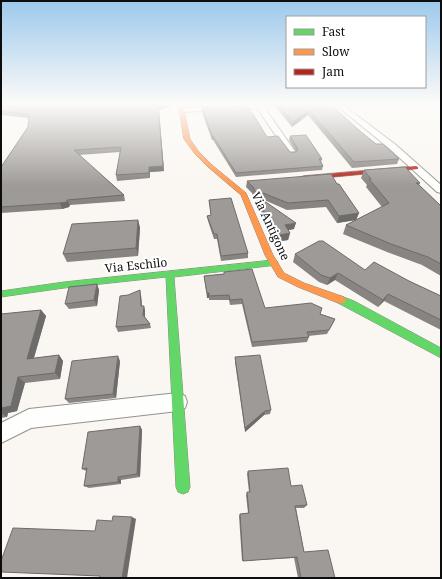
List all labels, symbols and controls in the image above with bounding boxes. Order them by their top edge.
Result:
legend [286,16,426,88]
text: Fast [322,23,345,40]
text: Slow [322,43,350,60]
text: Jam [321,63,344,80]
street label: Via Antigone [248,189,294,263]
street label: Via Eschilo [104,253,168,277]

